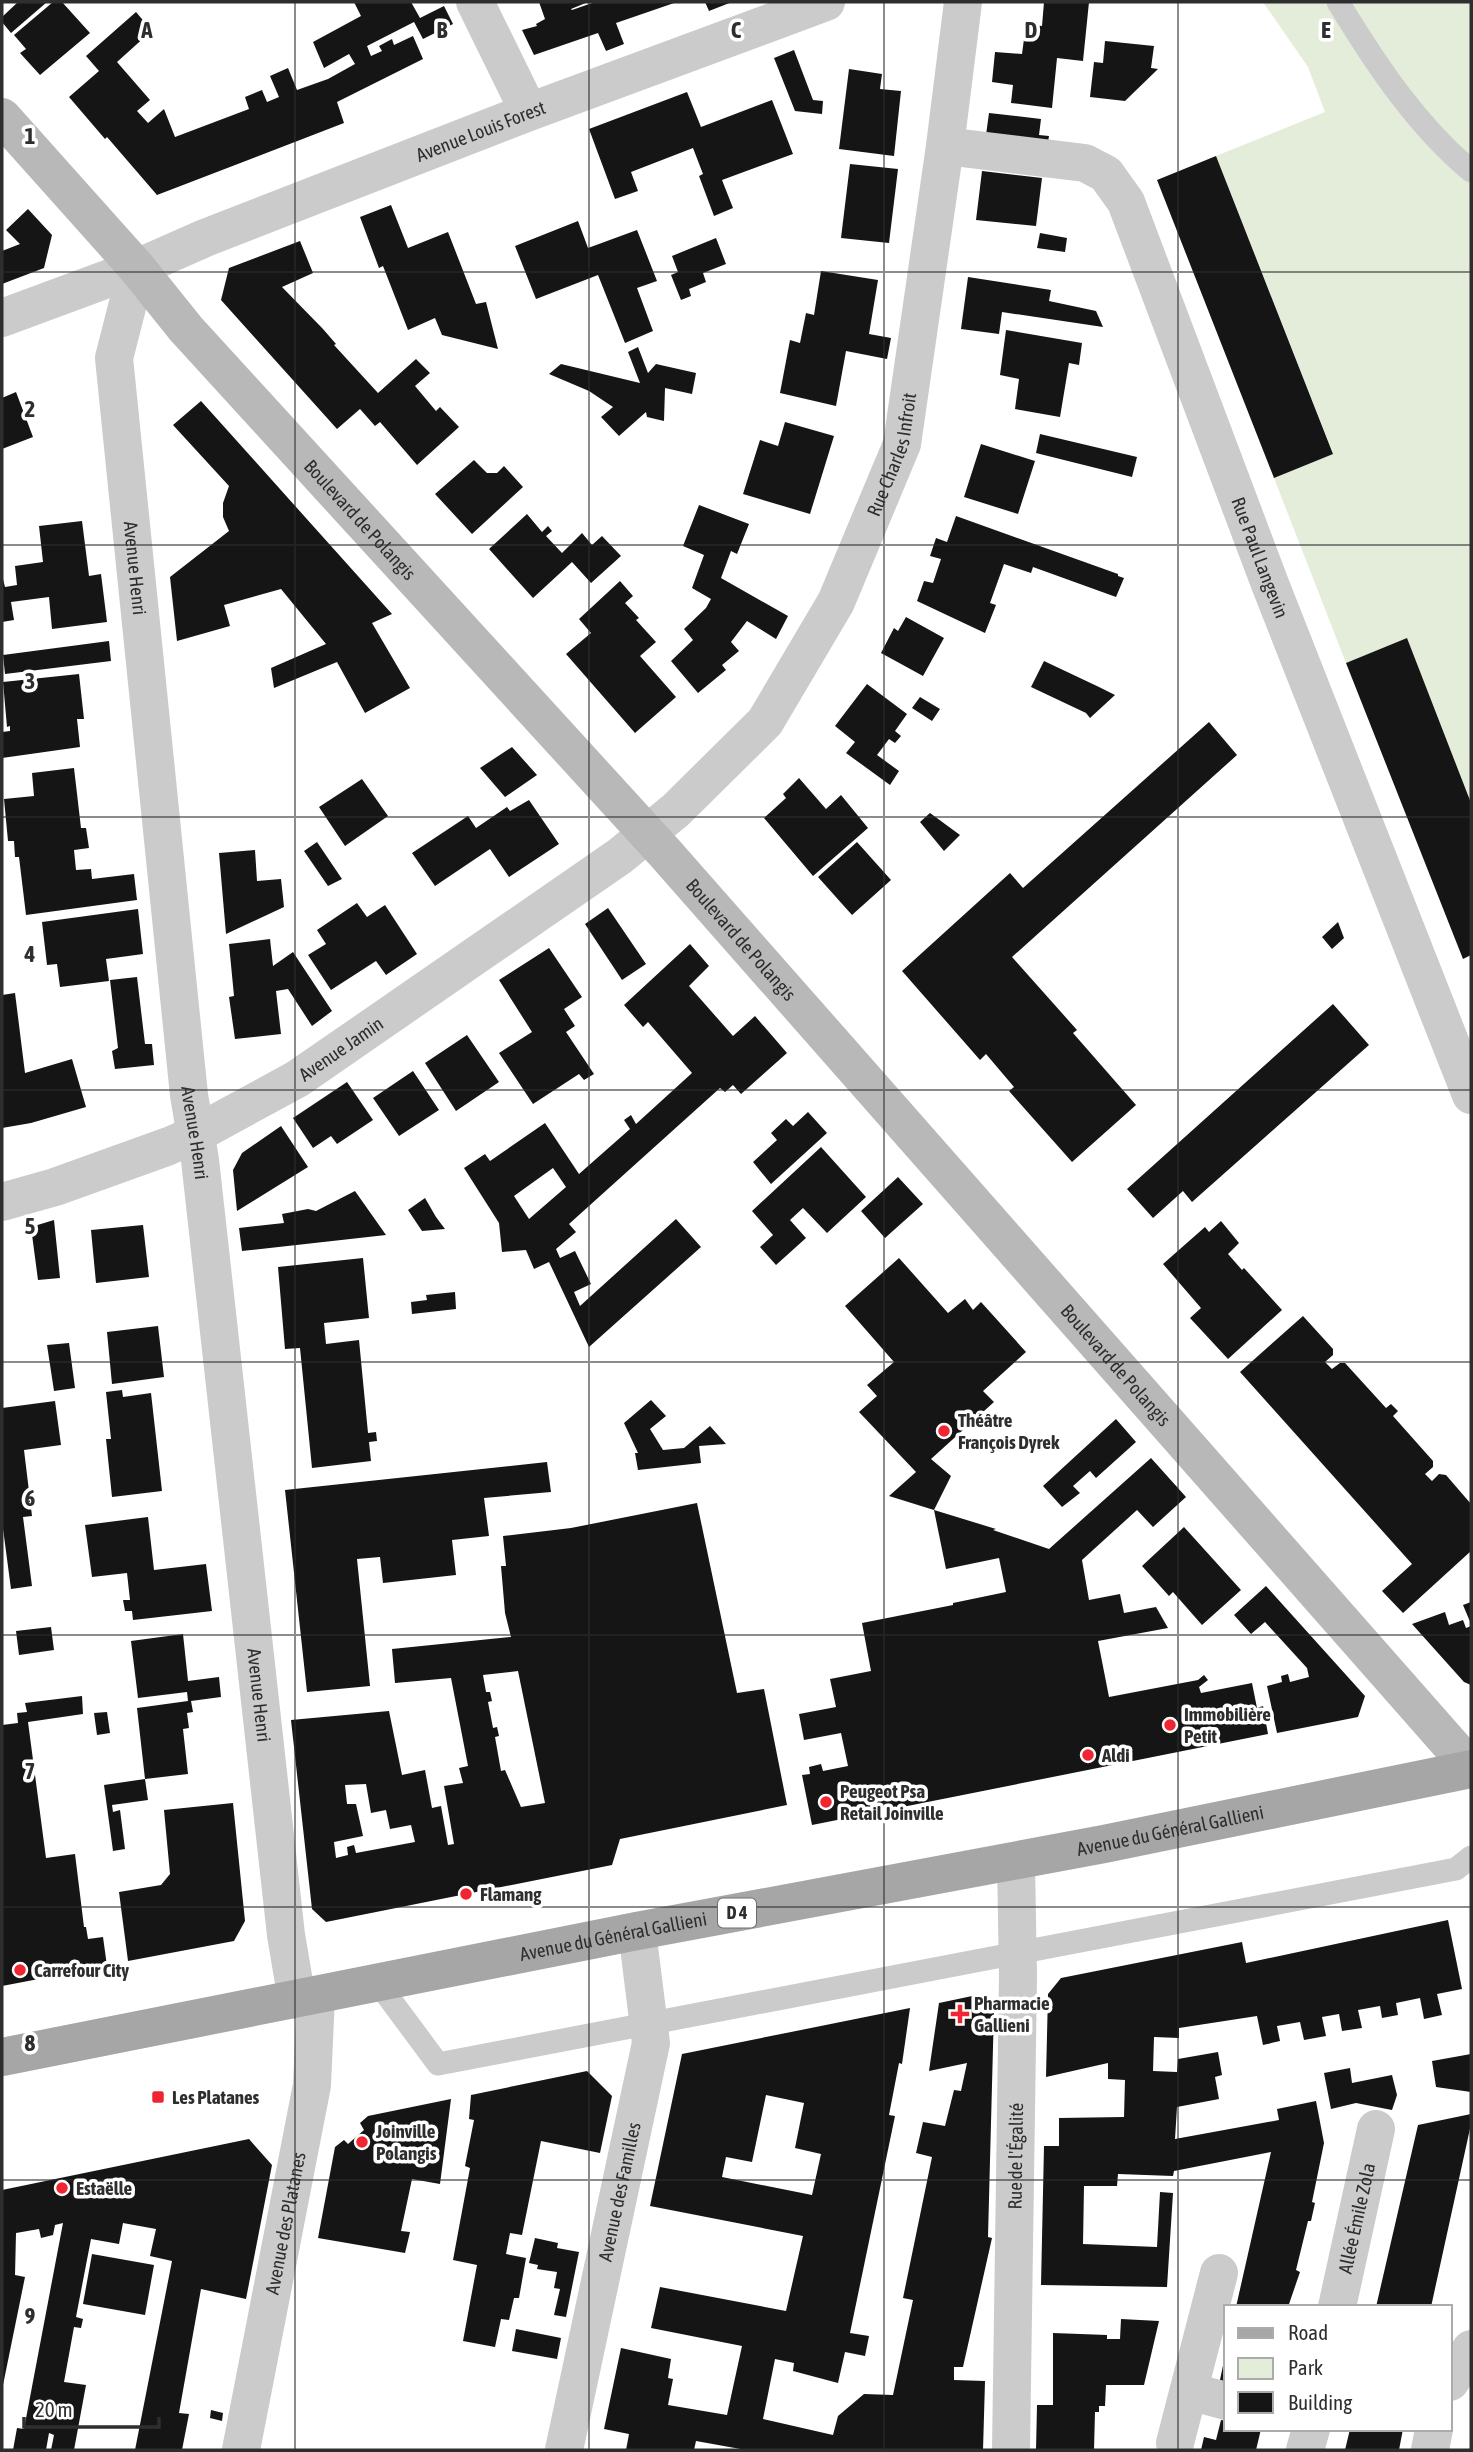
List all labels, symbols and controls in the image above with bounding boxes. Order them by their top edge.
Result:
text: A [140,17,153,43]
text: B [437,17,448,43]
text: C [731,17,742,43]
text: D [1025,17,1038,43]
text: E [1321,17,1331,43]
street label: Avenue Louis Forest [413,96,548,166]
text: 1 [25,123,36,149]
street label: Rue Charles Infroit [862,391,920,519]
text: 2 [25,396,35,422]
street label: Boulevard de Polangis [300,455,421,584]
street label: Rue Paul Langevin [1227,494,1293,621]
street label: Avenue Henri [120,520,151,616]
text: 3 [25,668,35,694]
street label: Boulevard de Polangis [682,874,801,1005]
text: 4 [24,941,36,967]
street label: Avenue Jamin [294,1012,387,1086]
street label: Avenue Henri [177,1085,213,1181]
text: 5 [25,1213,36,1239]
street label: Boulevard de Polangis [1057,1300,1176,1431]
place label: Théâtre François Dyrek [958,1409,1060,1453]
marker: Théâtre François Dyrek [936,1423,952,1439]
text: 6 [25,1485,36,1511]
street label: Avenue Henri [243,1647,276,1743]
place label: Immobilière Petit [1184,1703,1271,1747]
marker: Immobilière Petit [1162,1717,1178,1733]
place label: Aldi [1101,1744,1130,1766]
marker: Aldi [1080,1747,1096,1763]
text: 7 [25,1758,35,1784]
place label: Peugeot Psa Retail Joinville [840,1780,944,1824]
marker: Peugeot Psa Retail Joinville [818,1794,834,1810]
street label: Avenue du Général Gallieni [1075,1801,1265,1860]
place label: Flamang [480,1883,542,1905]
marker: Flamang [458,1886,474,1902]
road number: D 4 [718,1898,756,1927]
street label: Avenue du Général Gallieni [518,1907,708,1965]
place label: Carrefour City [34,1959,129,1981]
marker: Carrefour City [12,1962,28,1978]
place label: Pharmacie Gallieni [974,1992,1050,2036]
marker: Pharmacie Gallieni [952,2006,968,2022]
text: 8 [25,2030,36,2056]
place label: Les Platanes [172,2086,260,2108]
marker: Les Platanes [150,2089,166,2105]
street label: Rue de l'Égalité [1004,2103,1027,2209]
place label: Joinville Polangis [375,2120,437,2164]
street label: Avenue des Familles [594,2120,645,2263]
marker: Joinville Polangis [354,2134,370,2150]
street label: Avenue des Platanes [261,2150,310,2296]
street label: Allée Émile Zola [1334,2161,1379,2275]
place label: Estaëlle [76,2177,133,2199]
marker: Estaëlle [54,2180,70,2196]
text: 9 [25,2303,36,2329]
legend [1224,2305,1452,2431]
text: Road [1288,2320,1328,2344]
text: Park [1288,2355,1323,2379]
scale bar [24,2386,159,2430]
text: Building [1288,2390,1352,2414]
text: 20 m [35,2397,73,2421]

